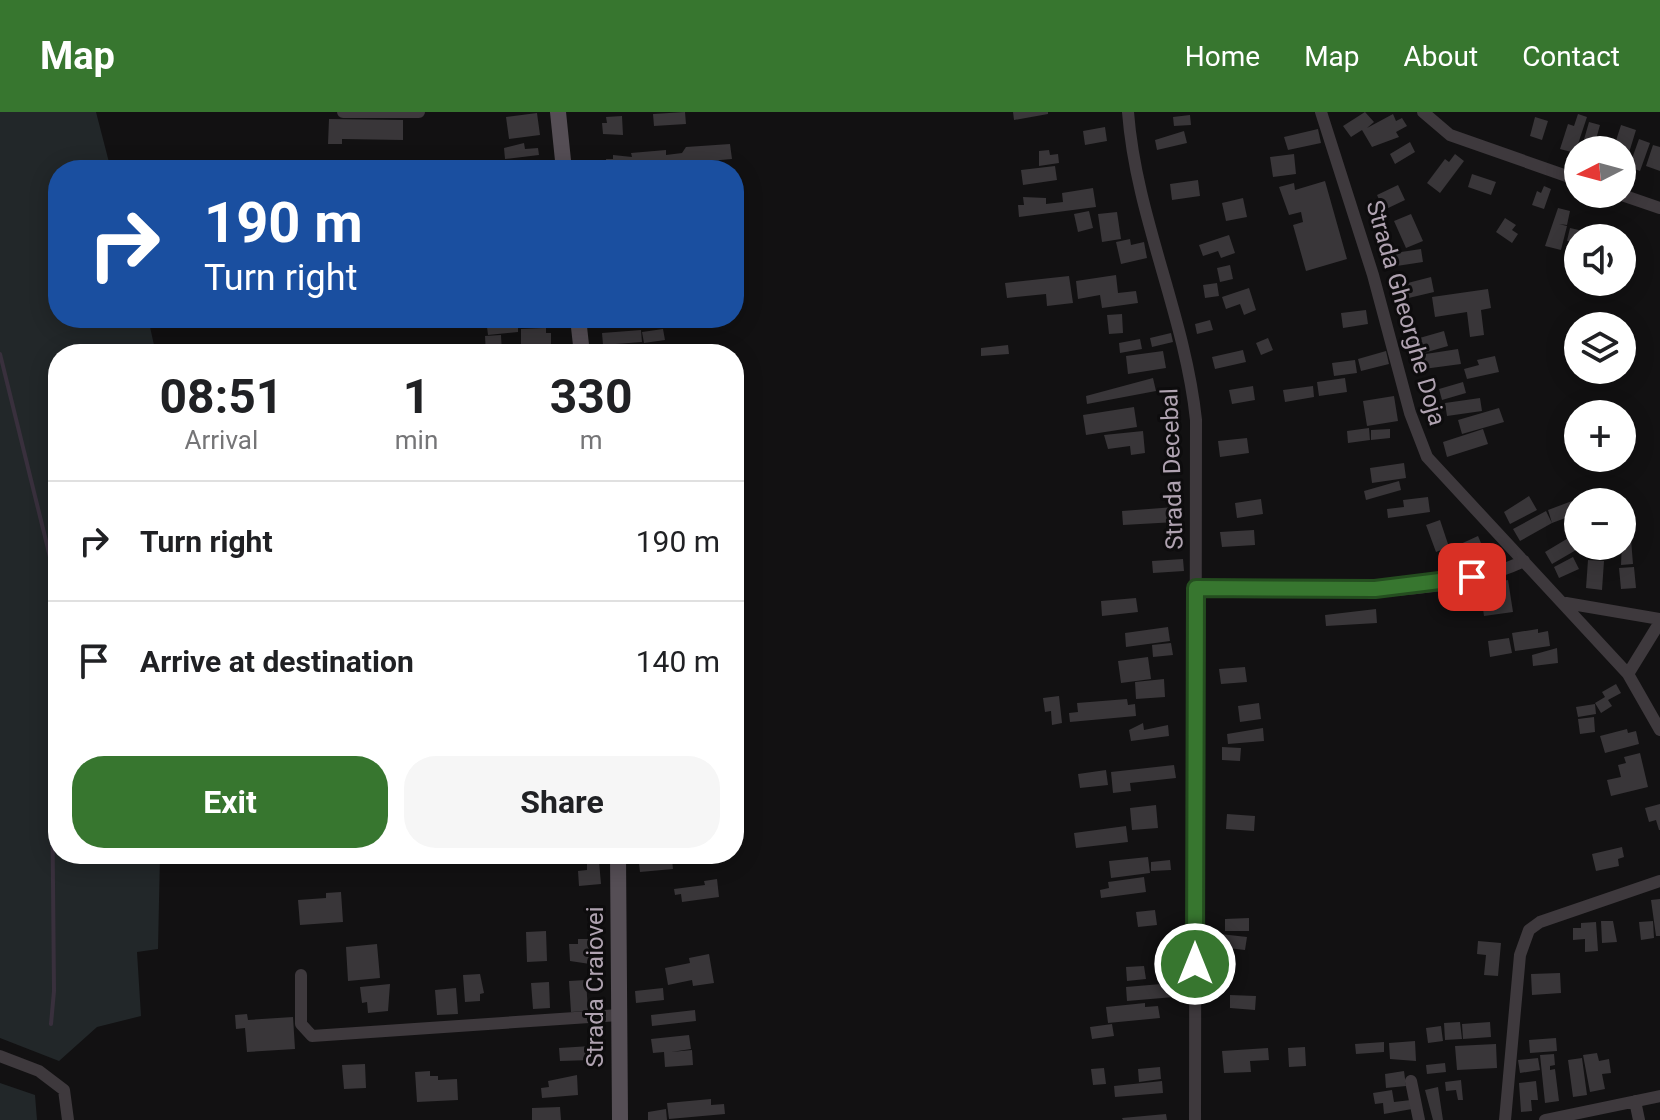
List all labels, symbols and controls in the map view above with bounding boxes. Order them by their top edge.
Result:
text: Map [40,34,115,78]
text: Home [1185,40,1260,73]
text: Map [1304,40,1360,73]
text: About [1404,40,1478,73]
text: Contact [1522,40,1620,73]
north arrow [1564,136,1636,208]
map controls [1564,136,1636,560]
text: 190 m [204,190,363,256]
icon: right [72,192,176,296]
street label: Strada Gheorghe Doja [1360,197,1452,429]
button: sound [1564,224,1636,296]
text: Turn right [204,257,357,299]
button: layers [1564,312,1636,384]
text: 08:51 [160,368,283,425]
text: 1 [403,368,430,425]
text: 330 [550,368,632,425]
street label: Strada Decebal [1155,388,1189,550]
button: + [1564,400,1636,472]
text: Arrival [185,425,258,455]
text: min [395,425,438,455]
text: m [580,425,603,455]
button: − [1564,488,1636,560]
icon: right [72,519,116,563]
text: Turn right [140,524,273,559]
text: 190 m [636,524,720,559]
pin [1438,543,1506,611]
icon: arrive [1450,555,1494,599]
icon: arrive [72,639,116,683]
text: Arrive at destination [140,644,414,679]
text: 140 m [636,644,720,679]
button: Exit [72,756,388,848]
button: Share [404,756,720,848]
street label: Strada Craiovei [581,906,609,1068]
position arrow [1153,922,1237,1006]

